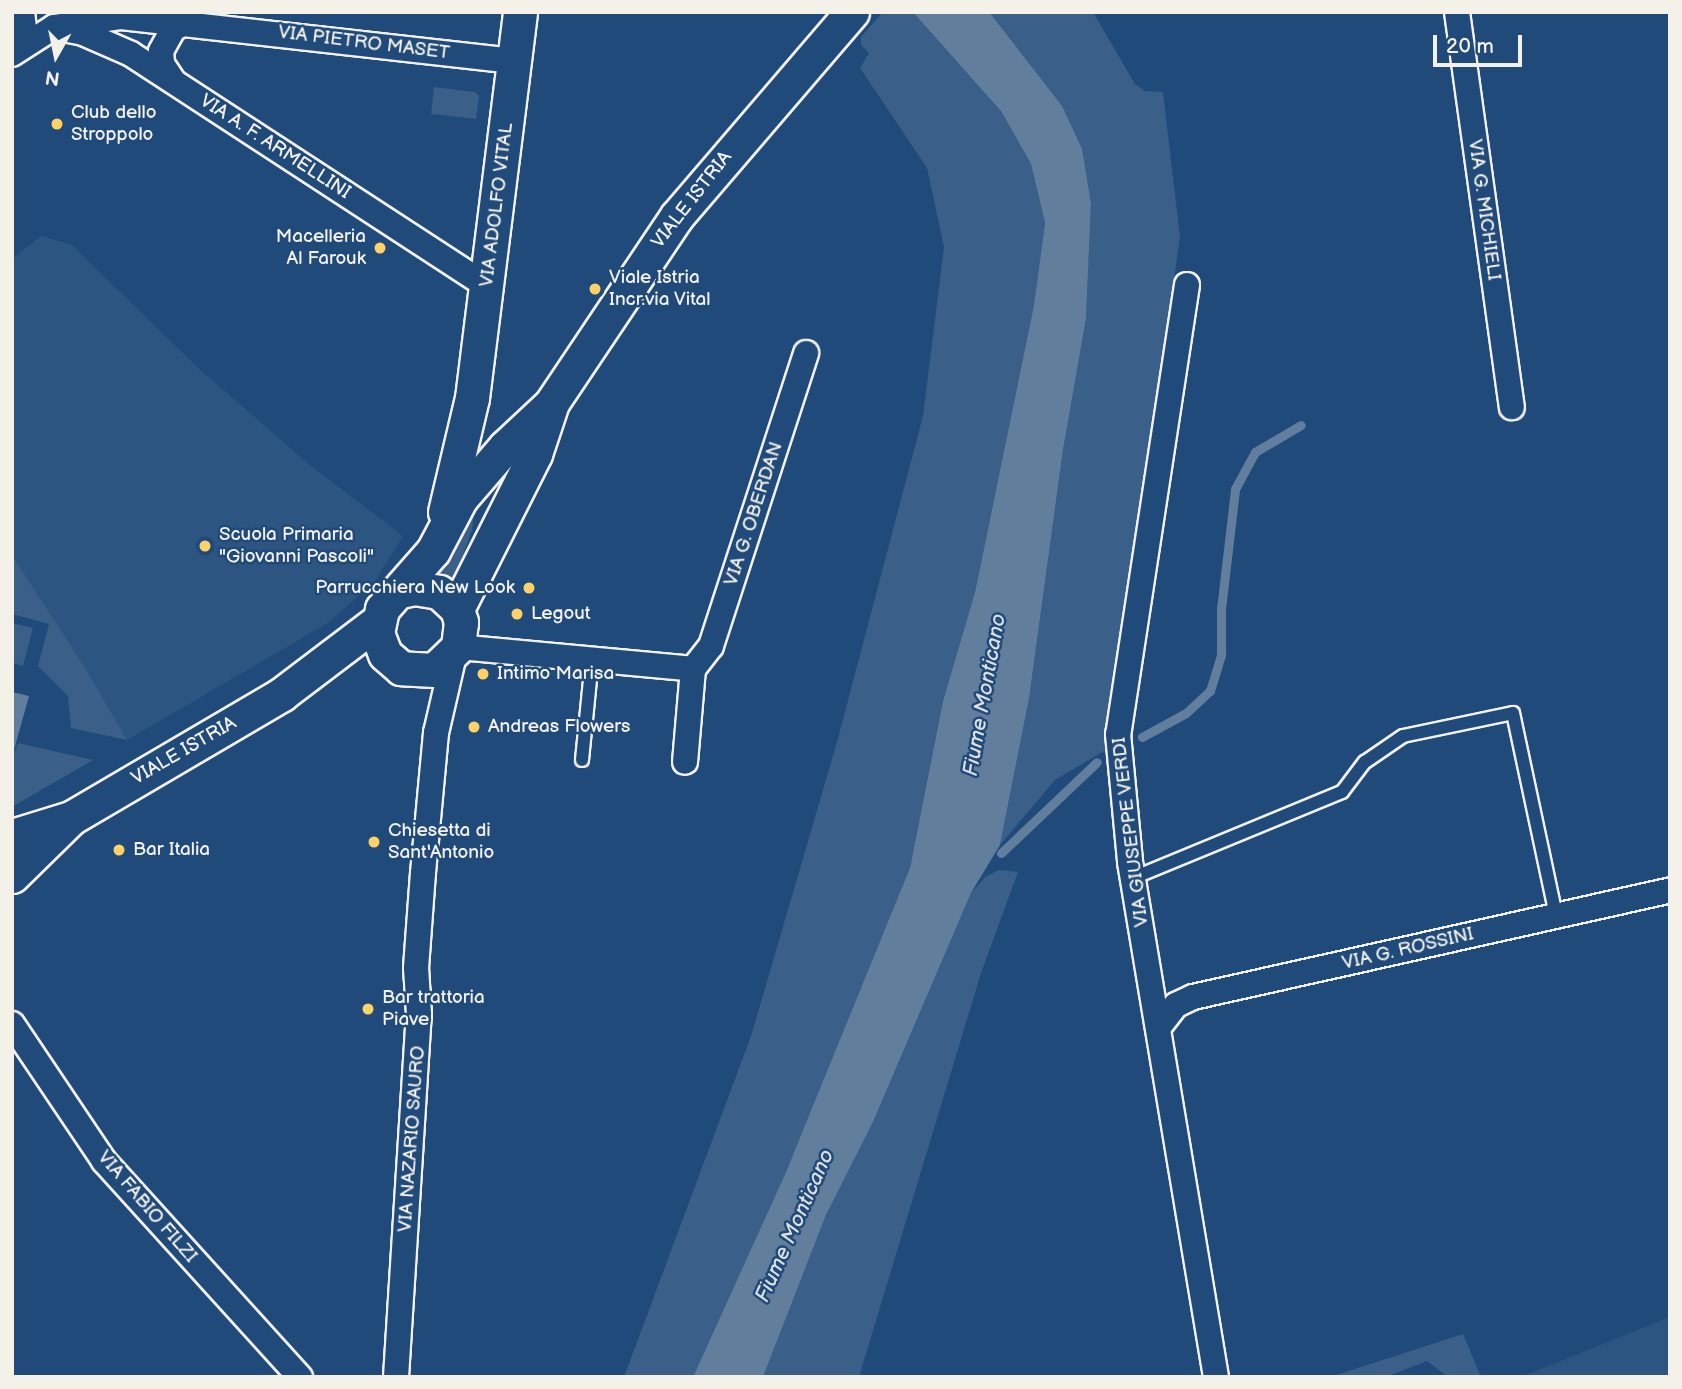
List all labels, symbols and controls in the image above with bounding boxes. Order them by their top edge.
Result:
north arrow [21,21,91,91]
street label: VIA PIETRO MASET [277,21,451,65]
scale bar [1437,21,1526,65]
text: 20 m [1446,34,1494,59]
text: N [44,65,61,90]
street label: VIA A. F. ARMELLINI [195,90,355,204]
place label: Club dello Stroppolo [71,102,156,146]
marker: Club dello Stroppolo [49,116,65,132]
street label: VIA ADOLFO VITAL [476,121,518,289]
street label: VIA G. MICHIELI [1463,138,1505,282]
street label: VIALE ISTRIA [647,147,737,253]
place label: Macelleria Al Farouk [276,226,366,270]
marker: Macelleria Al Farouk [372,240,388,256]
place label: Viale Istria Incr.via Vital [609,267,711,311]
marker: Viale Istria Incr.via Vital [587,281,603,297]
street label: VIA G. OBERDAN [720,439,788,589]
place label: Scuola Primaria "Giovanni Pascoli" [219,524,374,568]
marker: Scuola Primaria "Giovanni Pascoli" [197,538,213,554]
place label: Parrucchiera New Look [315,577,515,599]
marker: Parrucchiera New Look [521,580,537,596]
place label: Legout [531,603,591,625]
marker: Legout [509,606,525,622]
water label: Fiume Monticano [958,612,1012,778]
place label: Intimo Marisa [497,663,614,685]
marker: Intimo Marisa [475,666,491,682]
street label: VIALE ISTRIA [128,712,240,790]
place label: Andreas Flowers [488,716,630,738]
marker: Andreas Flowers [466,719,482,735]
street label: VIA GIUSEPPE VERDI [1108,736,1154,928]
place label: Chiesetta di Sant'Antonio [388,820,494,864]
marker: Chiesetta di Sant'Antonio [366,834,382,850]
place label: Bar Italia [133,839,210,861]
marker: Bar Italia [111,842,127,858]
street label: VIA G. ROSSINI [1340,923,1476,975]
place label: Bar trattoria Piave [382,987,485,1031]
marker: Bar trattoria Piave [360,1001,376,1017]
street label: VIA NAZARIO SAURO [394,1045,430,1233]
street label: VIA FABIO FILZI [92,1146,202,1268]
water label: Fiume Monticano [750,1146,840,1306]

